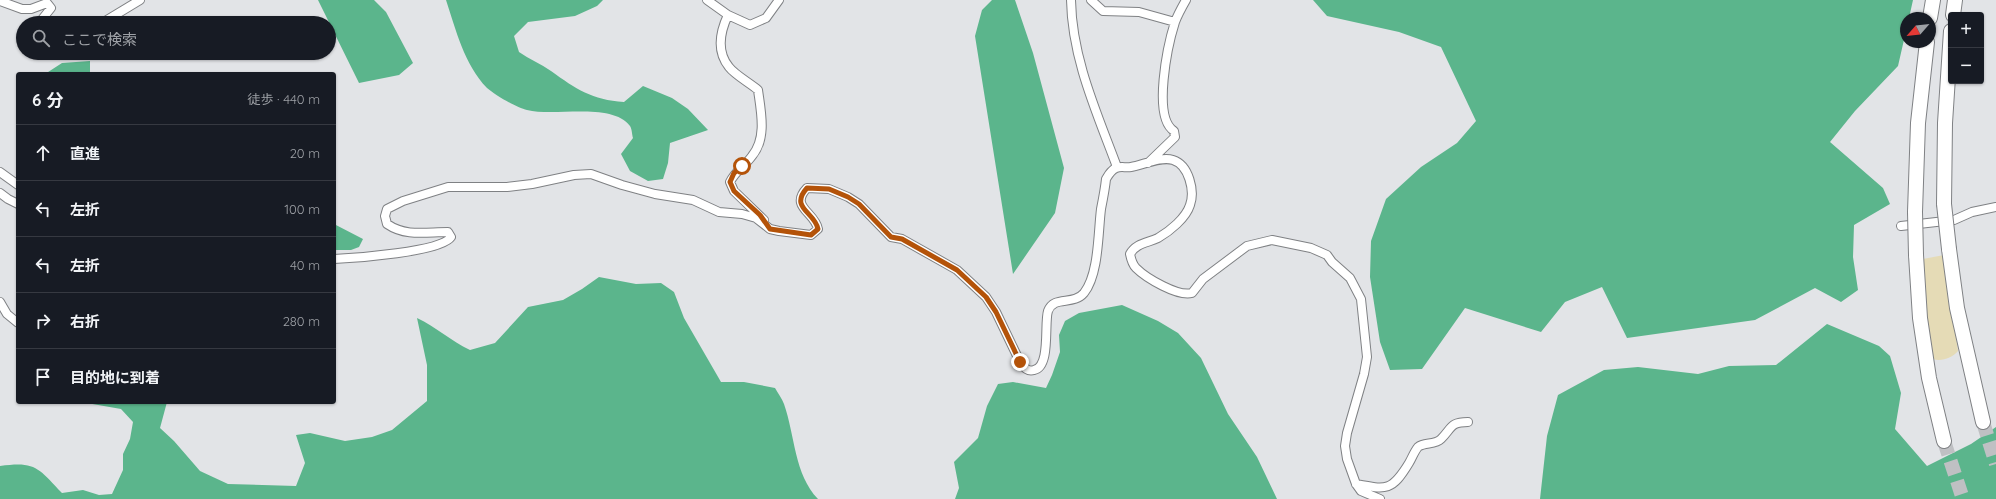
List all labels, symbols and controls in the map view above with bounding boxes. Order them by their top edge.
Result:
north arrow [1900,12,1936,48]
map controls [1948,12,1984,84]
button: + [1948,12,1984,48]
search box [16,16,336,60]
icon: search [30,27,52,49]
text: ここで検索 [62,30,137,49]
button: − [1948,48,1984,84]
text: 6 分 [32,89,63,110]
text: 徒歩 · 440 m [248,91,320,107]
icon: ahead [32,142,54,164]
text: 直進 [70,144,100,163]
text: 20 m [290,145,320,161]
route start [733,157,751,175]
icon: left [32,198,54,220]
text: 左折 [70,200,100,219]
text: 100 m [284,201,320,217]
icon: left [32,254,54,276]
text: 左折 [70,256,100,275]
text: 40 m [290,257,320,273]
icon: right [32,310,54,332]
text: 右折 [70,312,100,331]
text: 280 m [283,313,320,329]
route end [1011,353,1029,371]
icon: arrive [32,366,54,388]
text: 目的地に到着 [70,368,160,387]

